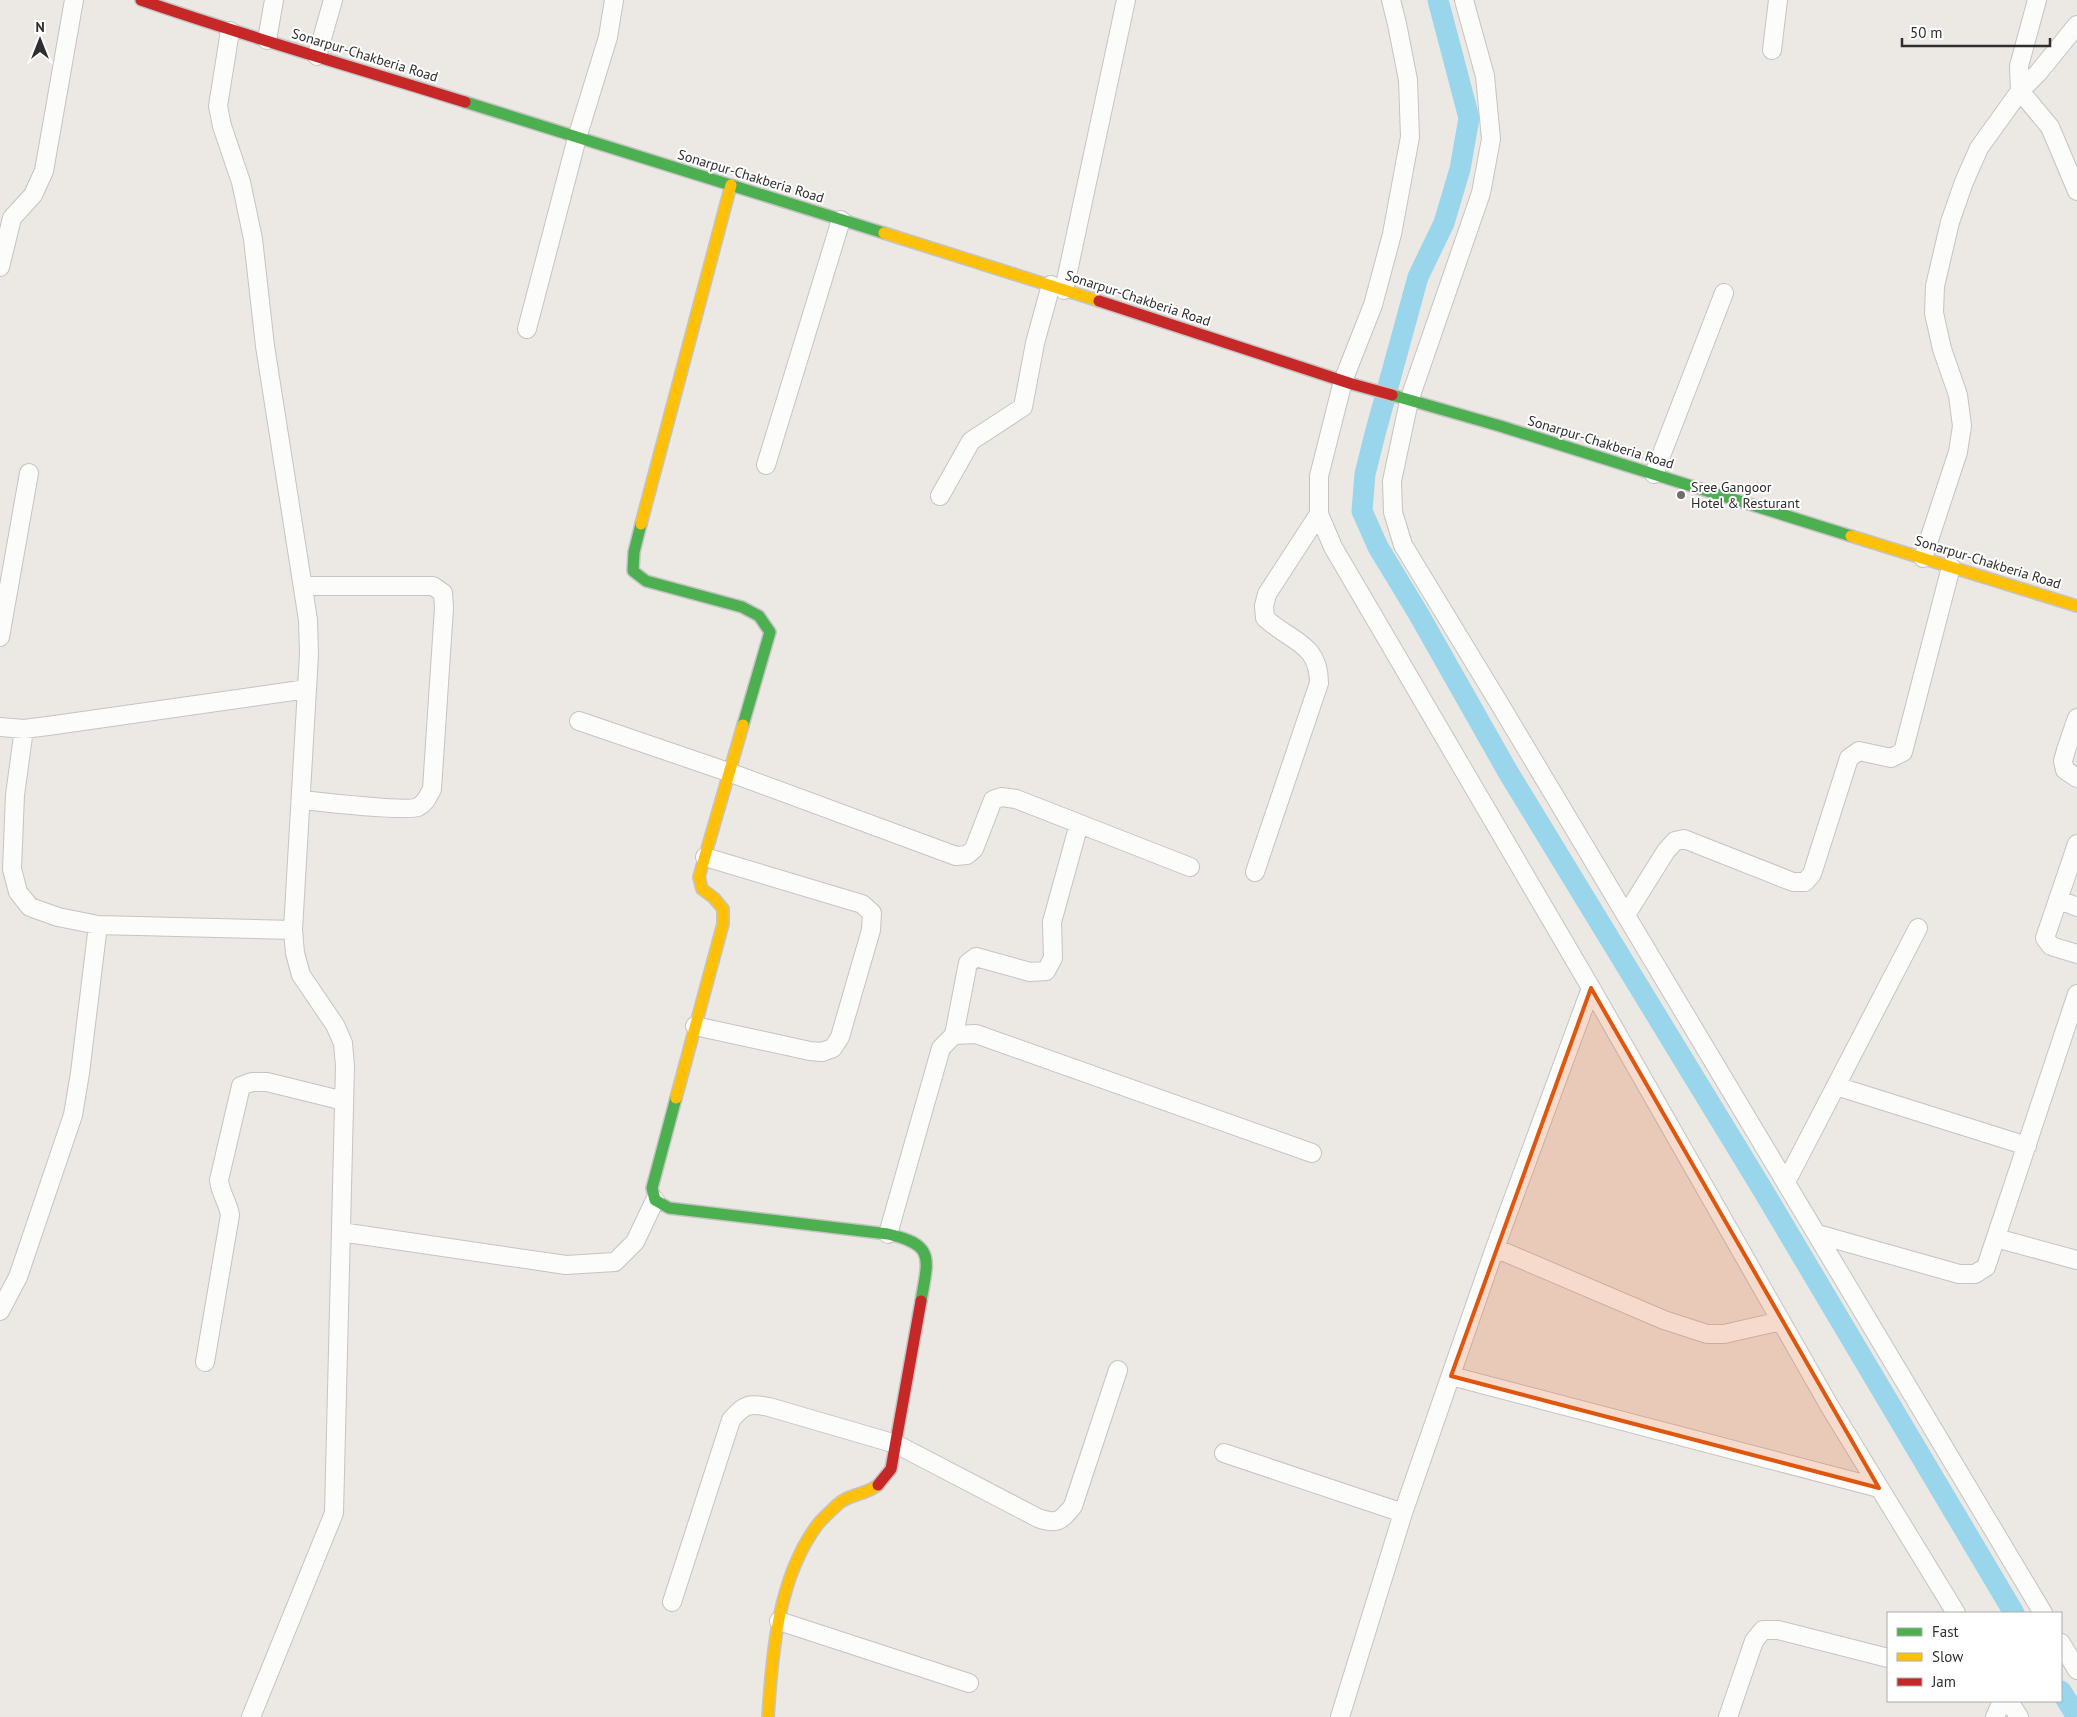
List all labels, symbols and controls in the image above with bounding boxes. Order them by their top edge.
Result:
north arrow [15,15,65,65]
scale bar [1902,15,2050,47]
text: N [35,18,45,36]
text: 50 m [1910,23,1943,42]
street label: Sonarpur-Chakberia Road [290,24,440,86]
street label: Sonarpur-Chakberia Road [676,145,826,207]
street label: Sonarpur-Chakberia Road [1063,266,1213,330]
street label: Sonarpur-Chakberia Road [1526,411,1676,473]
place label: Sree Gangoor Hotel & Resturant [1691,478,1800,512]
marker: Sree Gangoor Hotel & Resturant [1675,489,1687,501]
street label: Sonarpur-Chakberia Road [1913,531,2063,593]
legend [1887,1612,2062,1702]
text: Fast [1932,1622,1959,1641]
text: Slow [1932,1647,1963,1666]
text: Jam [1931,1672,1956,1691]

